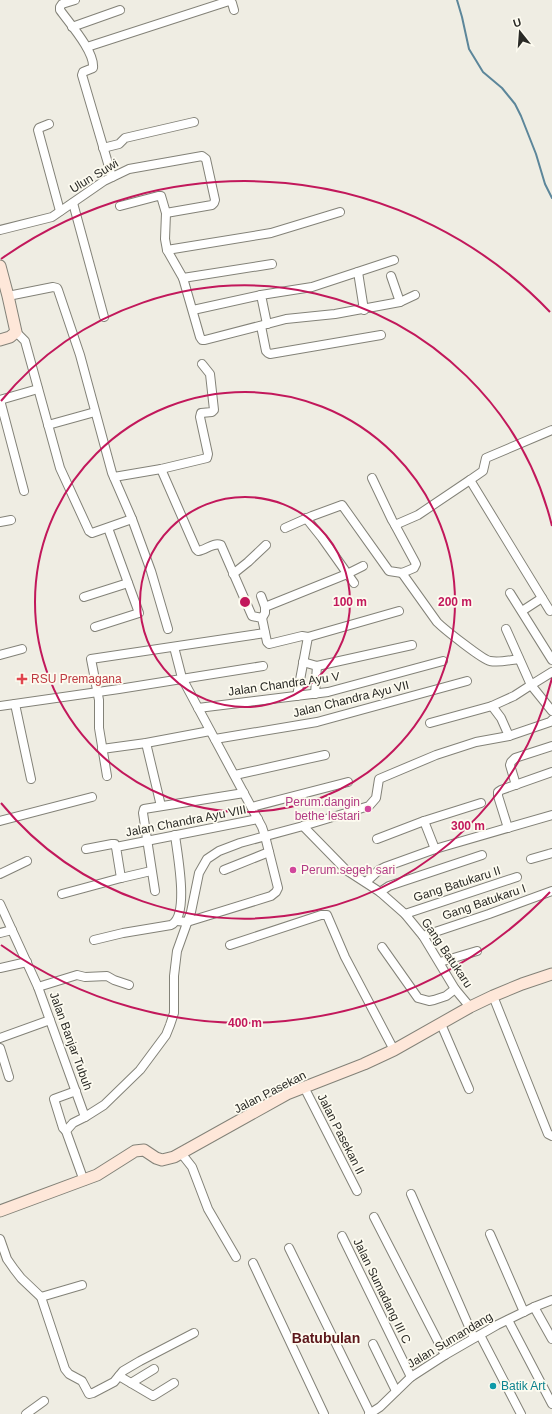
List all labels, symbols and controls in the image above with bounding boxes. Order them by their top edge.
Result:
north arrow [500,12,540,52]
text: U [512,16,523,29]
street label: Ulun Suwi [67,156,121,196]
centre of rings [238,595,252,609]
text: 100 m [333,595,367,609]
text: 200 m [438,595,472,609]
street label: Jalan Chandra Ayu V [227,669,341,699]
place label: RSU Premagana [31,672,122,686]
marker: RSU Premagana [16,673,28,685]
street label: Jalan Chandra Ayu VII [291,678,411,720]
place label: Perum.dangin bethe lestari [285,795,360,823]
street label: Jalan Chandra Ayu VIII [125,802,247,840]
marker: Perum.dangin bethe lestari [363,804,373,814]
text: 300 m [451,819,485,833]
place label: Perum.segeh sari [301,863,395,877]
street label: Gang Batukaru II [412,863,502,905]
marker: Perum.segeh sari [288,865,298,875]
street label: Gang Batukaru I [440,881,528,923]
street label: Gang Batukaru [419,916,475,990]
street label: Jalan Banjar Tubuh [47,990,95,1092]
text: 400 m [228,1016,262,1030]
street label: Jalan Pasekan [232,1068,308,1116]
street label: Jalan Pasekan II [315,1091,367,1177]
street label: Jalan Sumadang III C [350,1236,414,1346]
street label: Jalan Sumandang [405,1309,495,1371]
district label: Batubulan [292,1330,360,1346]
place label: Batik Art [501,1379,546,1393]
marker: Batik Art [488,1381,498,1391]

